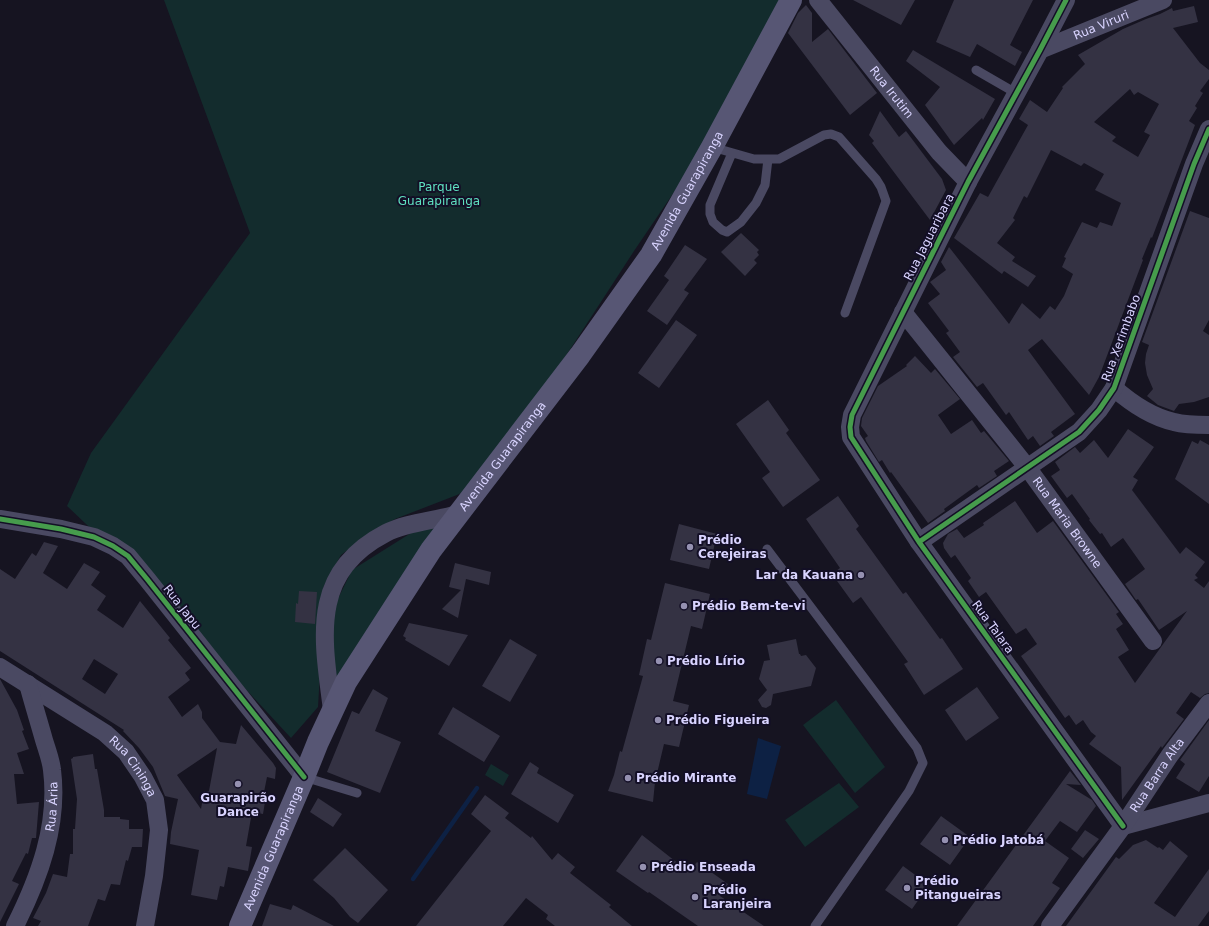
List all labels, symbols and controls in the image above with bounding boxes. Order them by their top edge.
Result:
street label: Rua Viruri [1071,8,1131,43]
street label: Rua Irutim [867,64,916,121]
street label: Avenida Guarapiranga [648,129,726,253]
park label: Parque Guarapiranga [398,180,480,208]
street label: Rua Jaguaribara [901,191,957,283]
street label: Rua Xerimbabo [1099,293,1143,383]
street label: Avenida Guarapiranga [456,399,549,514]
street label: Rua Maria Browne [1030,474,1105,571]
place label: Prédio Cerejeiras [698,533,767,561]
marker: Prédio Cerejeiras [685,542,695,552]
place label: Lar da Kauana [756,568,853,582]
marker: Lar da Kauana [856,570,866,580]
street label: Rua Japu [160,582,204,632]
street label: Rua Talara [969,598,1017,656]
place label: Prédio Bem-te-vi [692,599,806,613]
marker: Prédio Bem-te-vi [679,601,689,611]
place label: Prédio Lírio [667,654,745,668]
marker: Prédio Lírio [654,656,664,666]
place label: Prédio Figueira [666,713,770,727]
marker: Prédio Figueira [653,715,663,725]
street label: Rua Cininga [106,733,159,799]
street label: Rua Barra Alta [1127,735,1187,815]
place label: Prédio Mirante [636,771,736,785]
marker: Prédio Mirante [623,773,633,783]
marker: Guarapirão Dance [233,779,243,789]
street label: Rua Ária [43,781,60,833]
street label: Avenida Guarapiranga [241,783,306,912]
place label: Guarapirão Dance [200,791,276,819]
place label: Prédio Jatobá [953,833,1044,847]
marker: Prédio Jatobá [940,835,950,845]
place label: Prédio Enseada [651,860,756,874]
marker: Prédio Enseada [638,862,648,872]
place label: Prédio Pitangueiras [915,874,1001,902]
place label: Prédio Laranjeira [703,883,772,911]
marker: Prédio Pitangueiras [902,883,912,893]
marker: Prédio Laranjeira [690,892,700,902]

